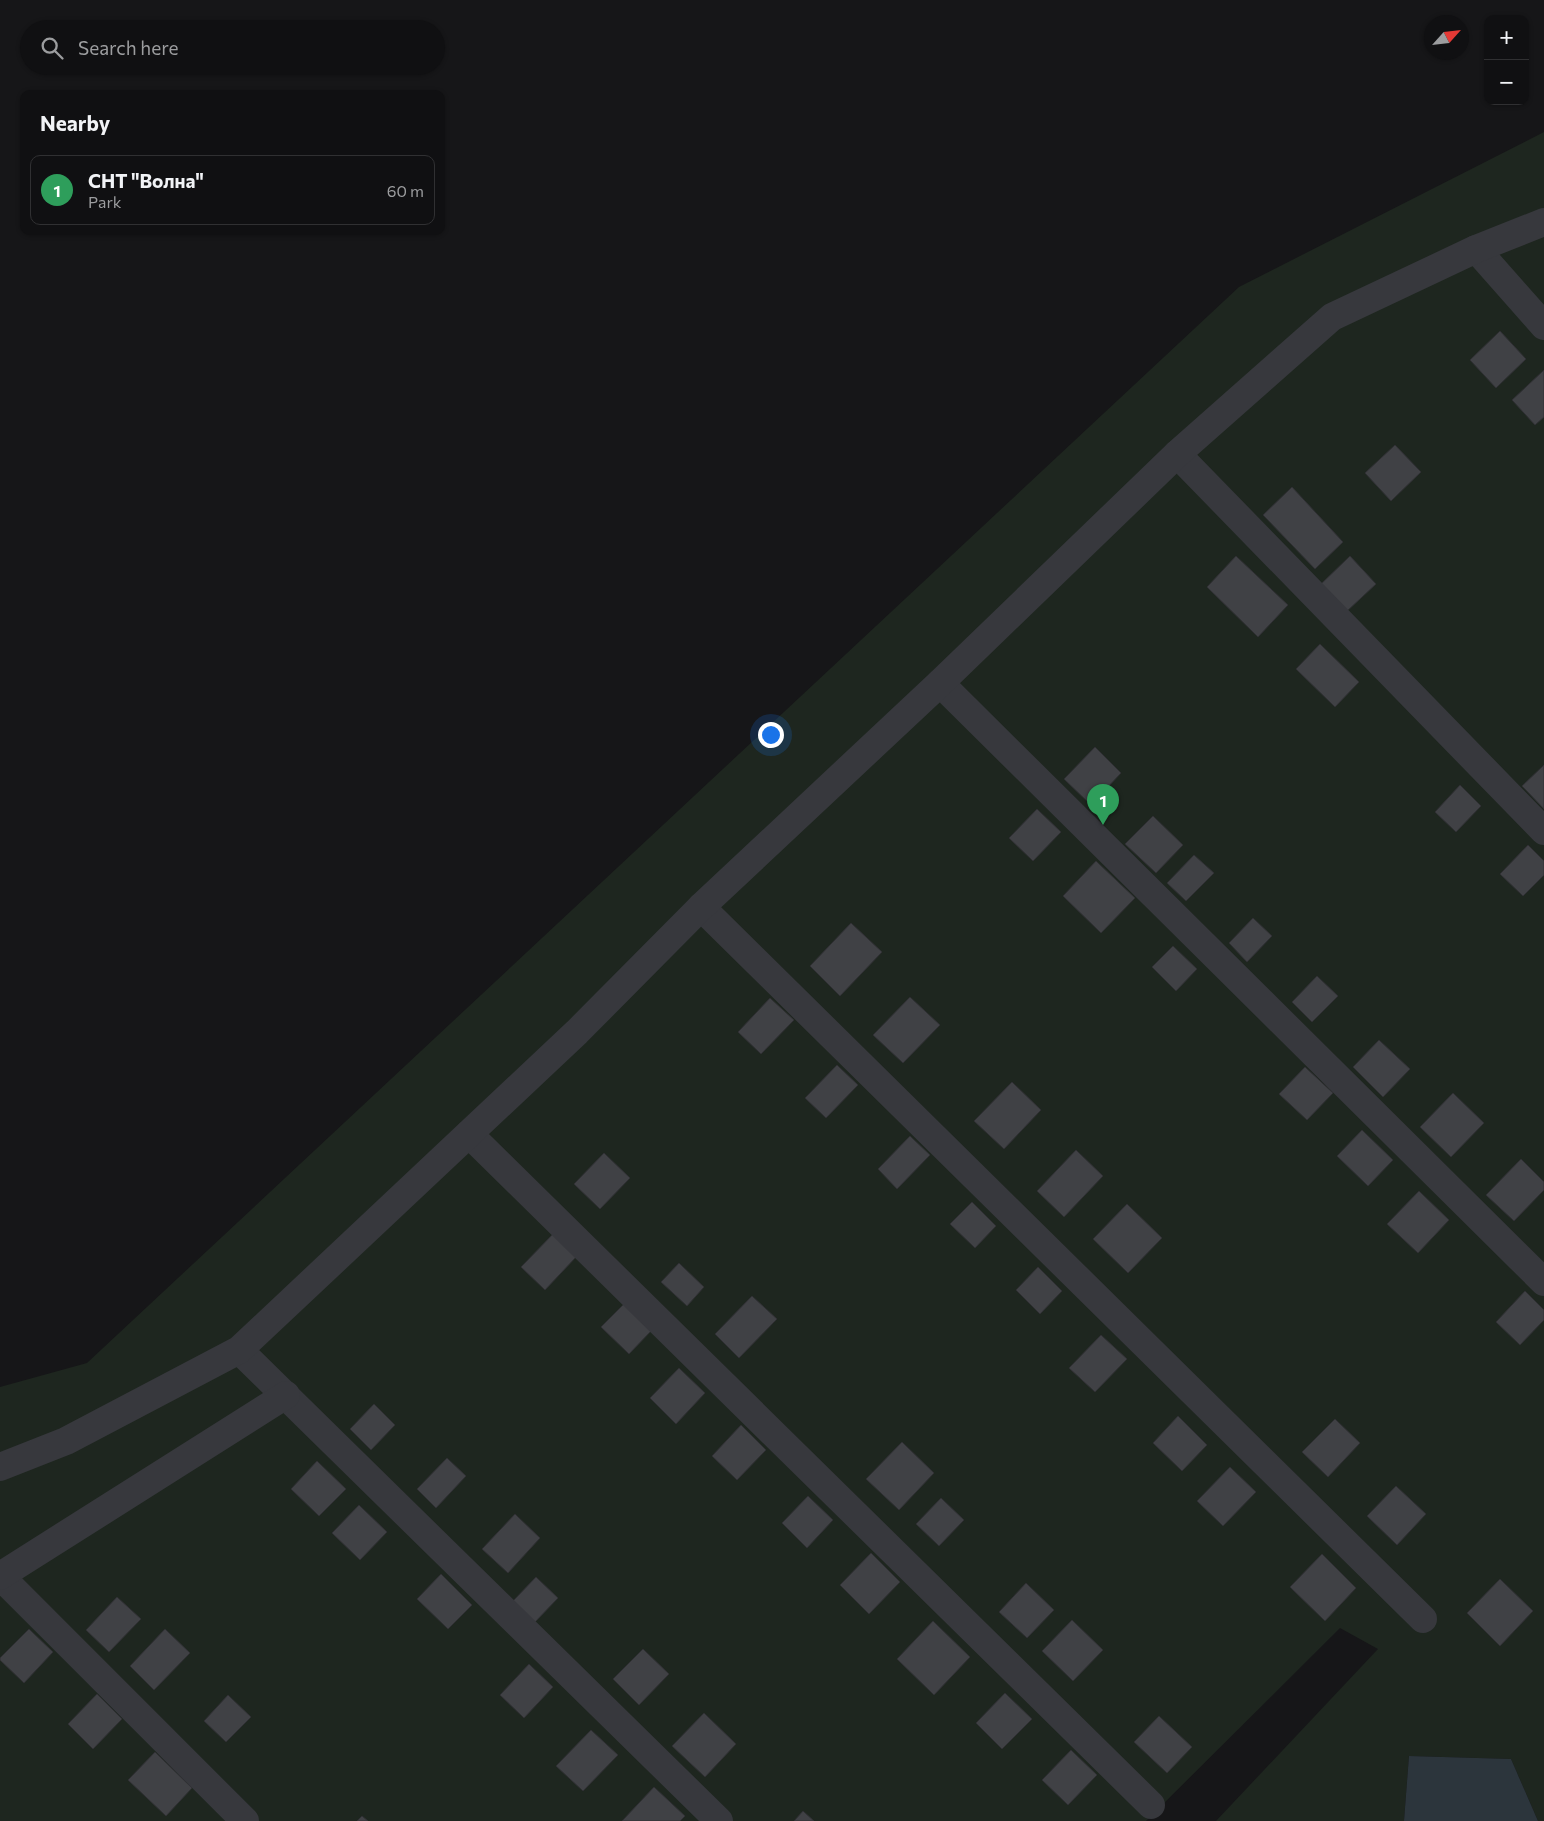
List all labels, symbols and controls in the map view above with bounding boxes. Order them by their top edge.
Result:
north arrow [1424,15,1469,60]
map controls [1484,15,1529,105]
button: + [1484,15,1529,60]
search box [20,20,445,75]
icon: search [38,34,66,62]
text: Search here [78,36,178,59]
button: − [1484,60,1529,105]
text: Nearby [40,110,110,135]
text: СНТ "Волна" [88,169,204,192]
text: 1 [53,181,61,200]
text: 60 m [387,181,424,200]
text: Park [88,192,121,211]
your location [758,722,784,748]
pin: 1 [1087,784,1119,825]

